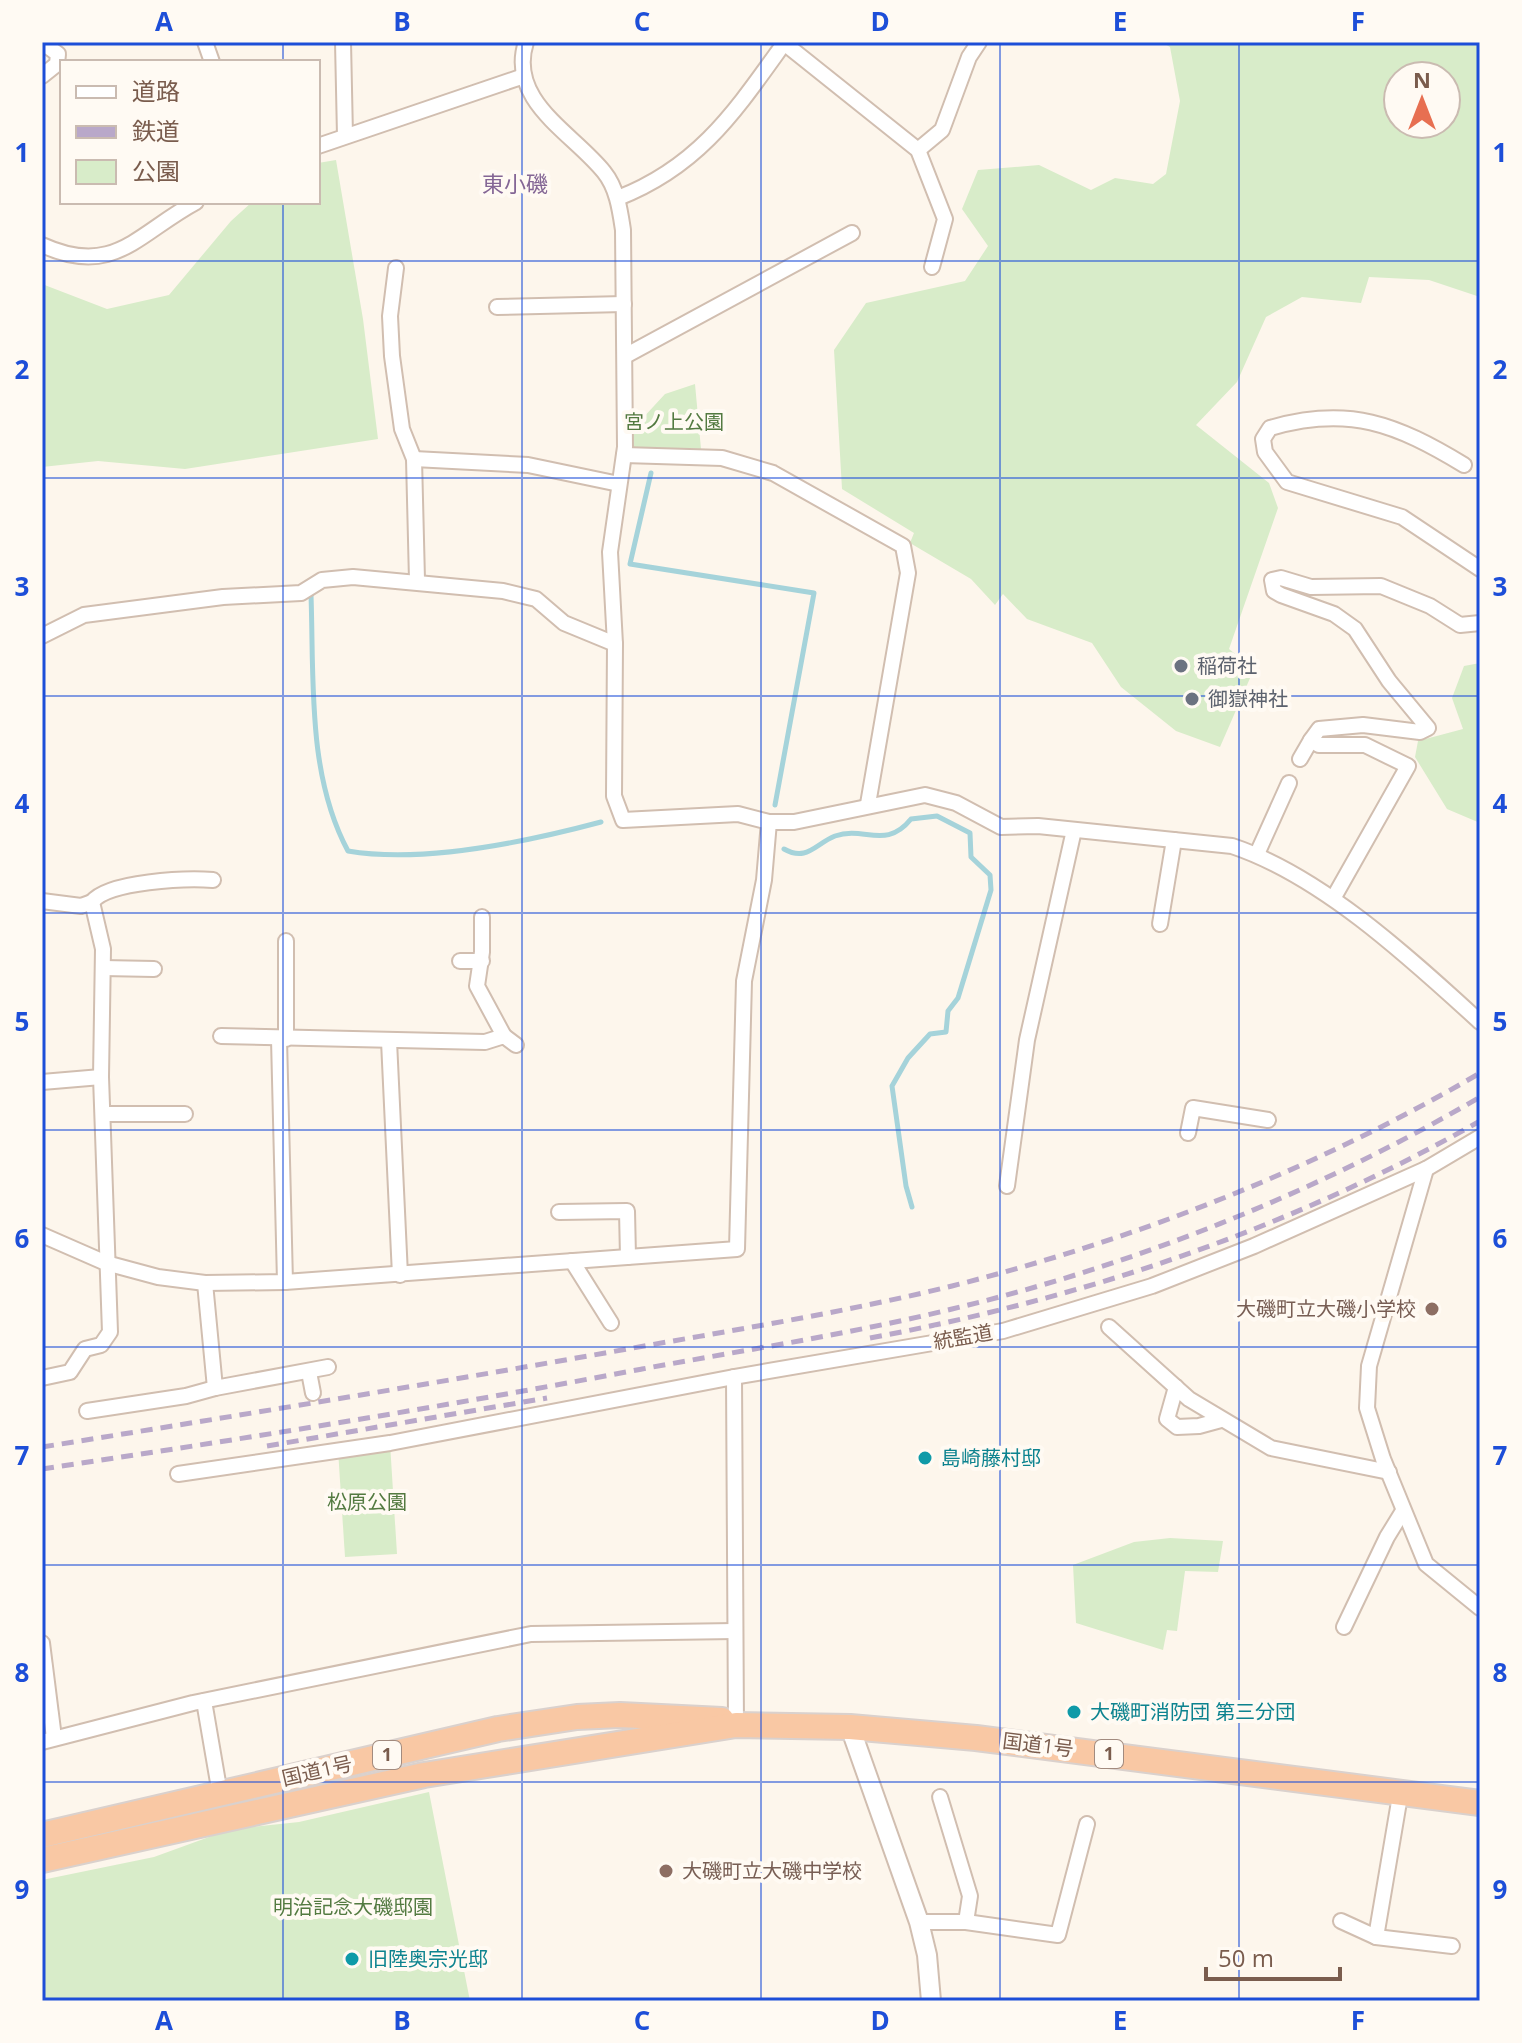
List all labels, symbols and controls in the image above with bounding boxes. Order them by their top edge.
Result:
text: A [155,3,173,39]
text: B [393,3,411,39]
text: C [634,3,650,39]
text: D [870,3,890,39]
text: E [1113,3,1127,39]
text: F [1351,3,1365,39]
legend [60,60,320,204]
north arrow [1382,60,1462,140]
text: N [1413,64,1431,94]
text: 道路 [132,74,180,107]
text: 鉄道 [132,114,180,147]
text: 1 [15,134,29,170]
text: 1 [1493,134,1507,170]
text: 公園 [132,154,180,187]
district label: 東小磯 [482,168,548,198]
text: 2 [15,351,30,387]
text: 2 [1493,351,1508,387]
park label: 宮ノ上公園 [624,408,724,435]
text: 3 [15,568,29,604]
text: 3 [1493,568,1507,604]
place label: 稲荷社 [1197,652,1257,679]
marker: 稲荷社 [1172,657,1190,675]
place label: 御嶽神社 [1208,685,1288,712]
marker: 御嶽神社 [1183,690,1201,708]
text: 4 [15,785,30,821]
text: 4 [1493,785,1508,821]
text: 5 [15,1003,29,1039]
text: 5 [1493,1003,1507,1039]
text: 6 [15,1220,30,1256]
text: 6 [1493,1220,1508,1256]
place label: 大磯町立大磯小学校 [1236,1295,1416,1322]
marker: 大磯町立大磯小学校 [1423,1300,1441,1318]
street label: 統監道 [931,1318,995,1355]
text: 7 [15,1437,30,1473]
text: 7 [1493,1437,1508,1473]
place label: 島崎藤村邸 [941,1444,1041,1471]
marker: 島崎藤村邸 [916,1449,934,1467]
park label: 松原公園 [327,1488,407,1515]
text: 8 [15,1654,29,1690]
text: 8 [1493,1654,1507,1690]
place label: 大磯町消防団 第三分団 [1090,1698,1295,1725]
marker: 大磯町消防団 第三分団 [1065,1703,1083,1721]
street label: 国道1号 [1001,1727,1075,1762]
road number: 1 [1095,1740,1123,1768]
road number: 1 [373,1741,401,1769]
street label: 国道1号 [279,1749,355,1792]
place label: 大磯町立大磯中学校 [682,1857,862,1884]
marker: 大磯町立大磯中学校 [657,1862,675,1880]
text: 9 [15,1871,29,1907]
text: 9 [1493,1871,1507,1907]
park label: 明治記念大磯邸園 [273,1893,433,1920]
scale bar [1206,1931,1340,1981]
text: 50 m [1218,1941,1274,1974]
place label: 旧陸奥宗光邸 [368,1945,488,1972]
marker: 旧陸奥宗光邸 [343,1950,361,1968]
text: A [155,2002,173,2038]
text: B [393,2002,411,2038]
text: C [634,2002,650,2038]
text: D [870,2002,890,2038]
text: E [1113,2002,1127,2038]
text: F [1351,2002,1365,2038]

